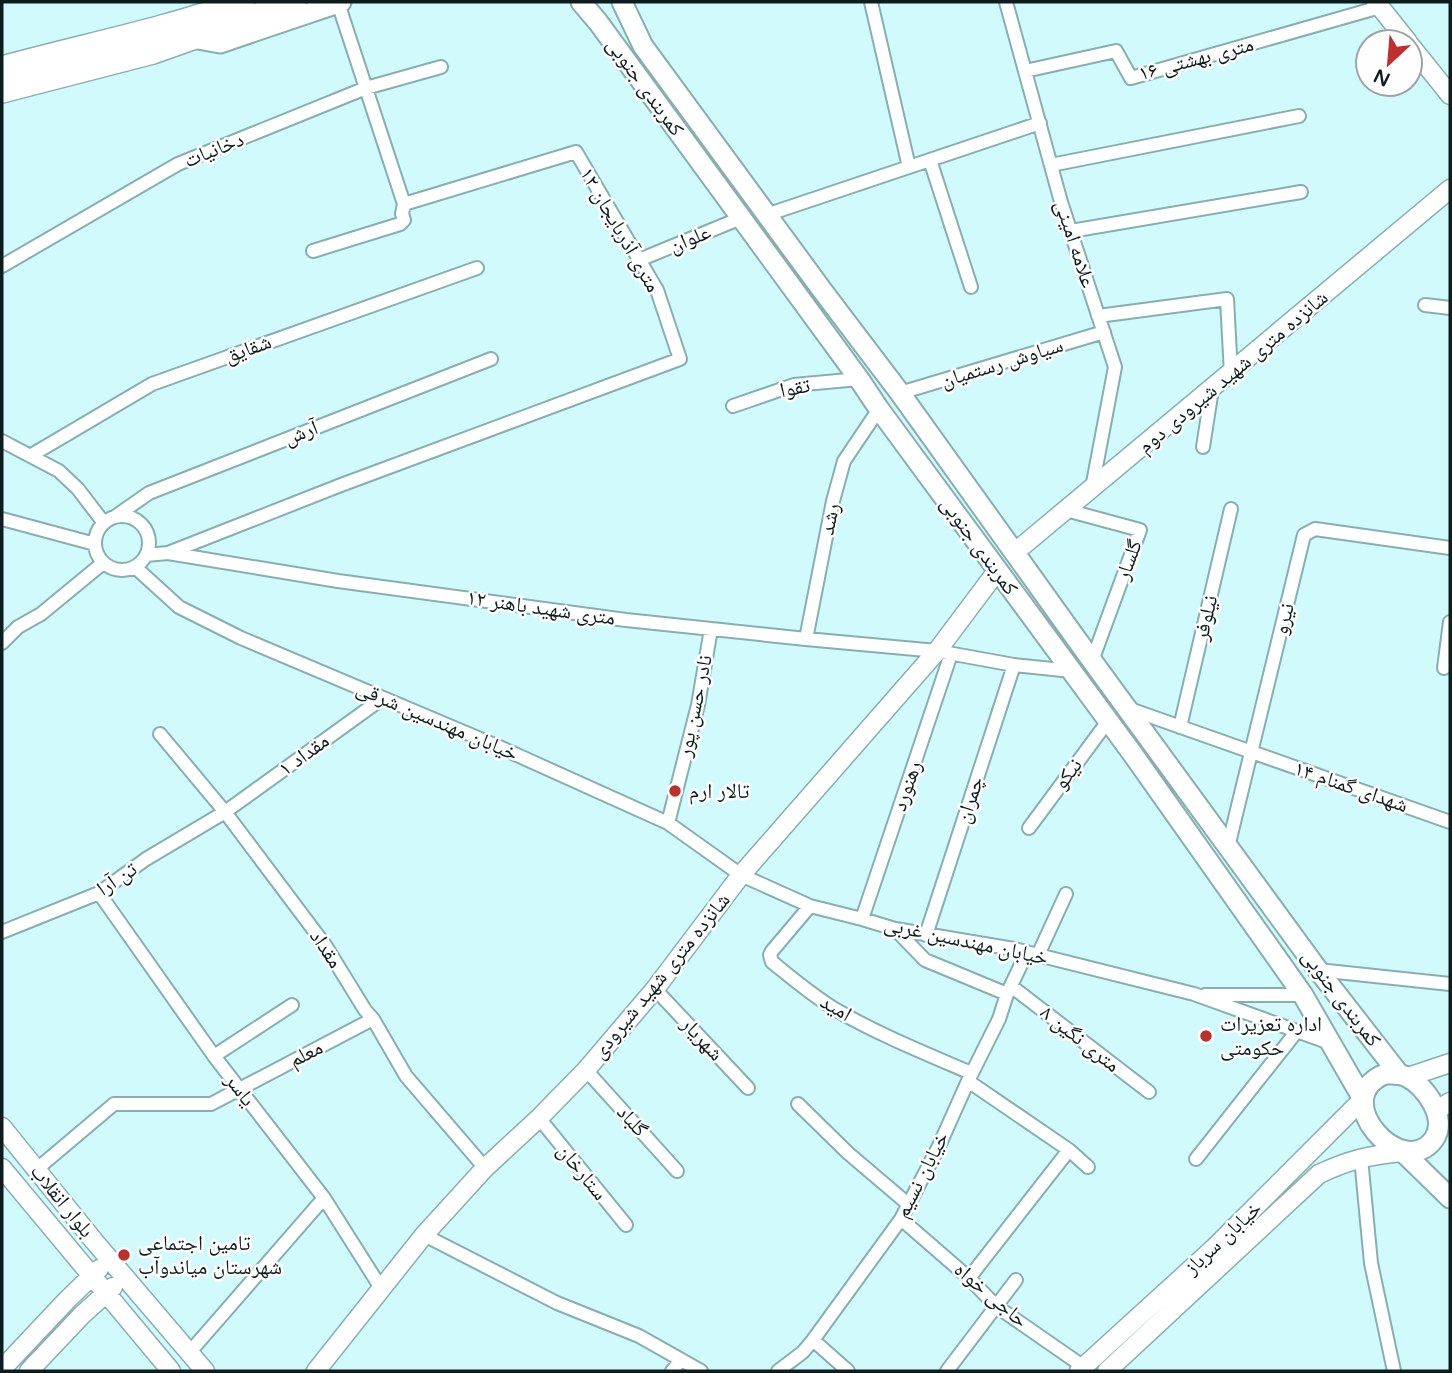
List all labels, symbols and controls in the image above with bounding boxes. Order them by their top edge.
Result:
north arrow [1354,28,1424,98]
street label: ۱۶ متری بهشتی [1136,32,1256,86]
street label: کمربندی جنوبی [601,33,689,141]
text: N [1370,64,1394,91]
street label: دخانیات [180,127,248,173]
street label: ۱۲ متری آذربایجان [574,163,666,297]
street label: علامه امینی [1049,197,1101,291]
street label: علوان [665,219,715,259]
street label: شانزده متری شهید شیرودی دوم [1133,285,1334,460]
street label: شقایق [221,329,275,369]
street label: سیاوش رستمیان [938,333,1066,393]
street label: تقوا [778,373,812,403]
street label: آرش [280,415,322,451]
street label: کمربندی جنوبی [935,492,1023,600]
street label: رشد [814,501,846,537]
street label: گلسار [1110,536,1148,585]
street label: ۱۲ متری شهید باهنر [465,585,617,631]
street label: نیلوفر [1188,593,1223,644]
street label: نیرو [1268,601,1300,637]
street label: نادر حسن پور [672,653,718,760]
street label: خیابان مهندسین شرقی [352,676,522,766]
street label: مقداد ۱ [274,728,334,782]
street label: نیکو [1048,753,1088,795]
street label: ۱۴ شهدای گمنام [1291,756,1411,819]
street label: رهنورد [887,758,927,814]
street label: چمران [951,773,989,827]
place label: تالار ارم [689,779,749,805]
marker: تالار ارم [667,783,683,799]
street label: تن آرا [92,857,142,901]
street label: شانزده متری شهید شیرودی [586,888,736,1064]
street label: خیابان مهندسین غربی [882,911,1050,971]
street label: مقداد [304,925,348,973]
street label: کمربندی جنوبی [1296,944,1386,1052]
street label: امید [816,989,856,1027]
street label: ۸ متری نگین [1035,1000,1125,1078]
street label: شهریار [675,1011,729,1066]
place label: اداره تعزیرات حکومتی [1220,1012,1322,1061]
marker: اداره تعزیرات حکومتی [1198,1028,1214,1044]
street label: معلم [285,1035,328,1074]
street label: یاسر [219,1068,260,1111]
street label: گلباد [611,1100,653,1142]
street label: خیابان نسیم [890,1128,955,1223]
street label: ستارخان [552,1139,612,1205]
street label: بلوار انقلاب [25,1159,99,1243]
street label: خیابان سرباز [1178,1196,1267,1281]
place label: تامین اجتماعی شهرستان میاندوآب [138,1231,282,1280]
marker: تامین اجتماعی شهرستان میاندوآب [116,1247,132,1263]
street label: حاجی خواه [949,1257,1033,1333]

